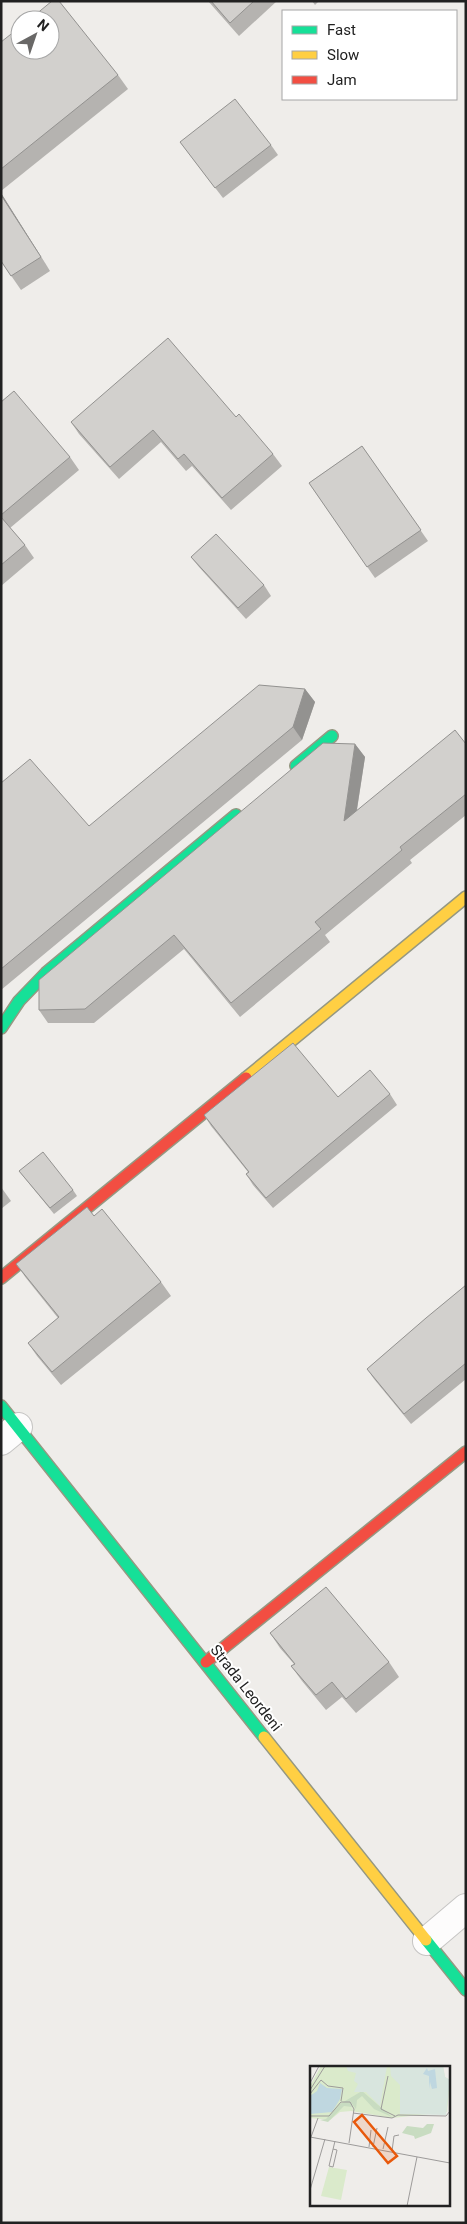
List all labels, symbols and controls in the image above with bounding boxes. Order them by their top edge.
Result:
north arrow [10,10,60,60]
legend [282,10,457,100]
text: N [34,16,52,34]
text: Fast [327,21,356,39]
text: Slow [327,46,359,64]
text: Jam [327,71,357,89]
street label: Strada Leordeni [207,1641,285,1735]
inset map [310,2066,450,2206]

